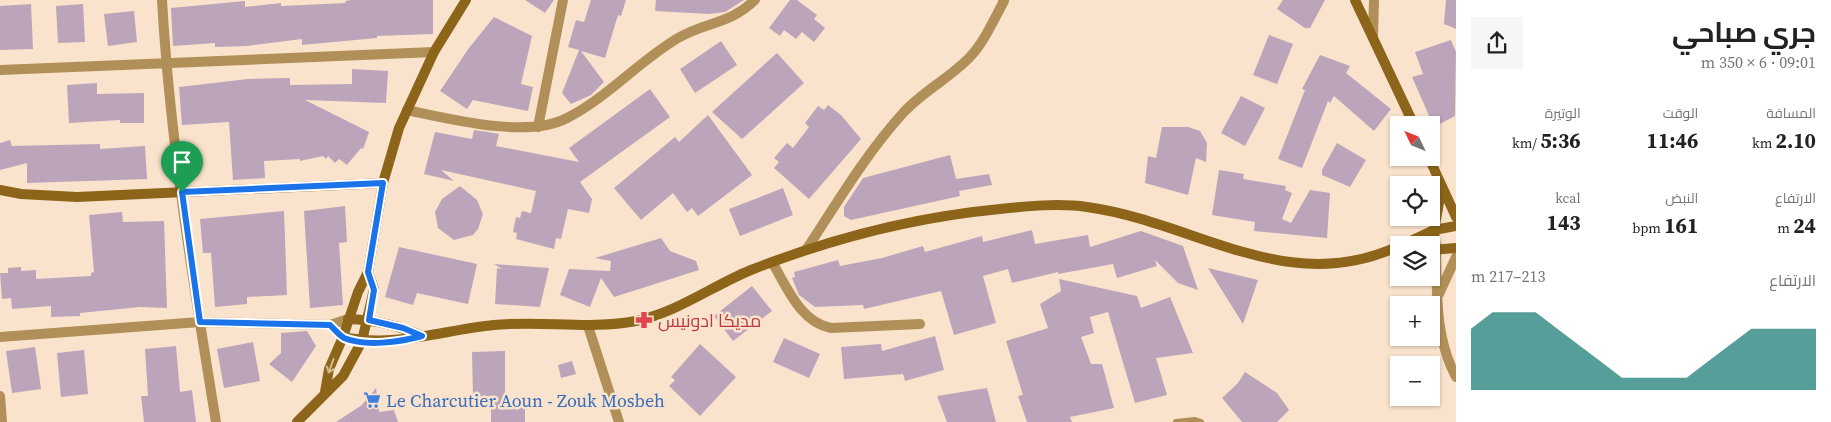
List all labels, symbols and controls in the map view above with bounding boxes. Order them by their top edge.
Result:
text: جري صباحي [1672,13,1816,51]
button: share [1471,17,1523,69]
text: 09:01 · 6 × 350 m [1701,51,1816,73]
text: الوتيرة [1545,103,1581,123]
text: الوقت [1663,103,1698,123]
text: المسافة [1766,103,1816,123]
north arrow [1390,116,1440,166]
map controls [1390,116,1440,406]
text: 5:36 [1540,126,1581,155]
text: 11:46 [1647,126,1698,155]
text: 2.10 [1776,126,1816,155]
text: /km [1512,133,1540,153]
text: km [1752,133,1776,153]
pin [161,141,203,192]
icon: arrive [168,148,196,176]
button: locate [1390,176,1440,226]
text: kcal [1555,188,1581,208]
text: النبض [1665,188,1698,208]
text: الارتفاع [1775,188,1816,208]
text: 143 [1547,208,1581,237]
text: 161 [1664,211,1698,240]
text: 24 [1793,211,1816,240]
text: bpm [1632,218,1664,238]
text: m [1777,218,1793,238]
button: layers [1390,236,1440,286]
text: 213–217 m [1471,265,1545,287]
text: الارتفاع [1769,269,1816,291]
button: + [1390,296,1440,346]
place label: مديكا ادونيس [658,308,761,333]
pharmacy icon: مديكا ادونيس [634,310,654,330]
button: − [1390,356,1440,406]
one-way arrow [326,358,335,374]
place label: Le Charcutier Aoun - Zouk Mosbeh [386,388,665,413]
supermarket icon: Le Charcutier Aoun - Zouk Mosbeh [362,390,382,410]

